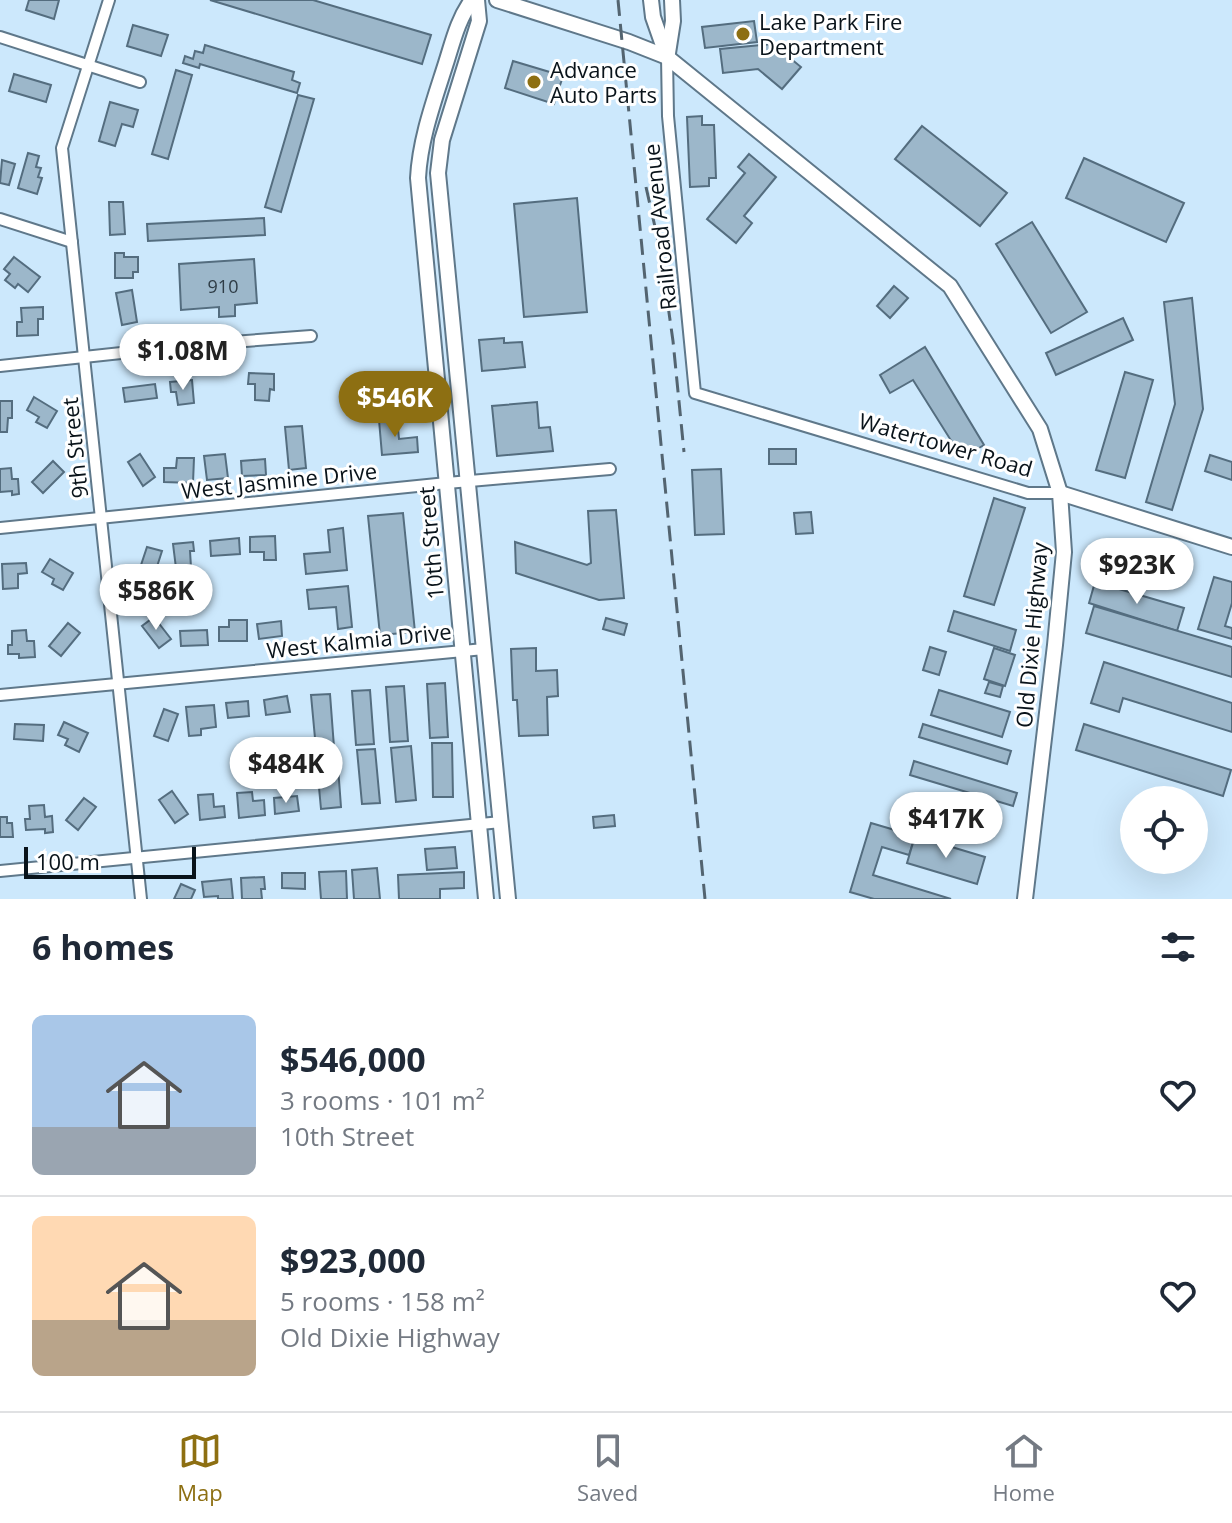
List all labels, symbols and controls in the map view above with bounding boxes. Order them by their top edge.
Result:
place label: Lake Park Fire Department [759,6,902,61]
marker: Lake Park Fire Department [734,25,752,43]
place label: Advance Auto Parts [550,54,657,109]
marker: Advance Auto Parts [525,73,543,91]
street label: Railroad Avenue [635,142,683,312]
house number: 910 [208,274,238,298]
pin: $1.08M [118,324,248,392]
text: $1.08M [137,332,229,368]
pin: $546K [339,371,451,439]
text: $546K [357,379,433,415]
street label: 9th Street [54,396,94,500]
street label: Watertower Road [856,405,1036,483]
street label: West Jasmine Drive [180,455,378,505]
street label: 10th Street [410,485,450,601]
pin: $923K [1081,538,1193,606]
street label: Old Dixie Highway [1008,540,1054,729]
text: $923K [1099,546,1175,582]
pin: $586K [100,564,212,632]
text: $586K [118,572,194,608]
street label: West Kalmia Drive [265,615,453,665]
pin: $484K [230,737,342,805]
text: $484K [248,745,324,781]
map controls [1120,786,1208,874]
button: locate [1120,786,1208,874]
pin: $417K [890,792,1002,860]
text: $417K [908,800,984,836]
scale bar [24,843,196,879]
text: 100 m [36,846,100,876]
text: 6 homes [32,924,174,970]
icon: filters [1156,925,1200,969]
text: $546,000 [280,1036,426,1082]
icon: home [96,1047,192,1143]
icon: heart [1156,1073,1200,1117]
text: 3 rooms · 101 m² [280,1082,485,1118]
text: 10th Street [280,1118,414,1154]
text: $923,000 [280,1237,426,1283]
icon: home [96,1248,192,1344]
icon: heart [1156,1274,1200,1318]
text: 5 rooms · 158 m² [280,1283,485,1319]
text: Old Dixie Highway [280,1319,500,1355]
tab: Map [177,1429,223,1507]
tab: Saved [577,1429,638,1507]
tab: Home [993,1429,1055,1507]

